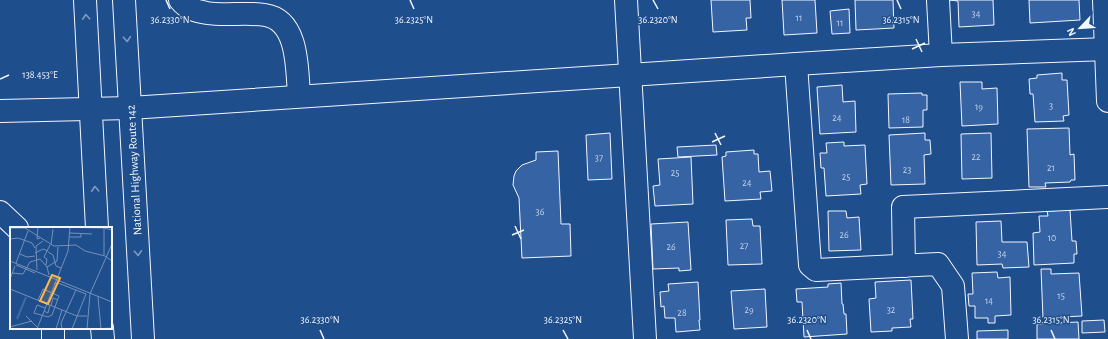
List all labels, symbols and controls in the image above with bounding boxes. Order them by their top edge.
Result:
north arrow [1060,8,1100,48]
house number: 34 [972,9,981,19]
house number: 11 [796,13,802,23]
one-way arrow [82,14,91,20]
text: 36.2330°N [151,15,189,25]
text: 36.2325°N [395,15,433,25]
text: 36.2320°N [638,15,678,25]
text: 36.2315°N [882,15,920,25]
house number: 11 [837,18,843,28]
text: N [1065,26,1078,38]
one-way arrow [122,36,131,42]
text: 138.453°E [22,70,58,80]
house number: 3 [1049,101,1053,111]
house number: 19 [975,102,983,112]
street label: National Highway Route 142 [125,104,144,236]
house number: 24 [832,113,842,123]
house number: 18 [902,115,910,125]
house number: 22 [971,152,981,162]
house number: 37 [595,153,603,163]
house number: 21 [1047,163,1055,173]
house number: 23 [903,165,911,175]
house number: 25 [671,168,679,178]
house number: 25 [842,172,850,182]
house number: 24 [742,178,752,188]
one-way arrow [91,186,100,192]
house number: 36 [536,207,545,217]
inset map [10,227,112,329]
house number: 26 [839,230,849,240]
house number: 10 [1048,233,1056,243]
house number: 27 [740,241,748,251]
house number: 26 [666,242,676,252]
house number: 34 [998,249,1007,259]
one-way arrow [134,250,142,256]
house number: 15 [1057,291,1065,301]
house number: 14 [985,296,993,306]
house number: 29 [744,305,754,315]
house number: 32 [887,305,896,315]
house number: 28 [677,308,687,318]
text: 36.2330°N [301,315,339,325]
text: 36.2325°N [544,315,582,325]
text: 36.2320°N [787,315,827,325]
text: 36.2315°N [1032,315,1070,325]

